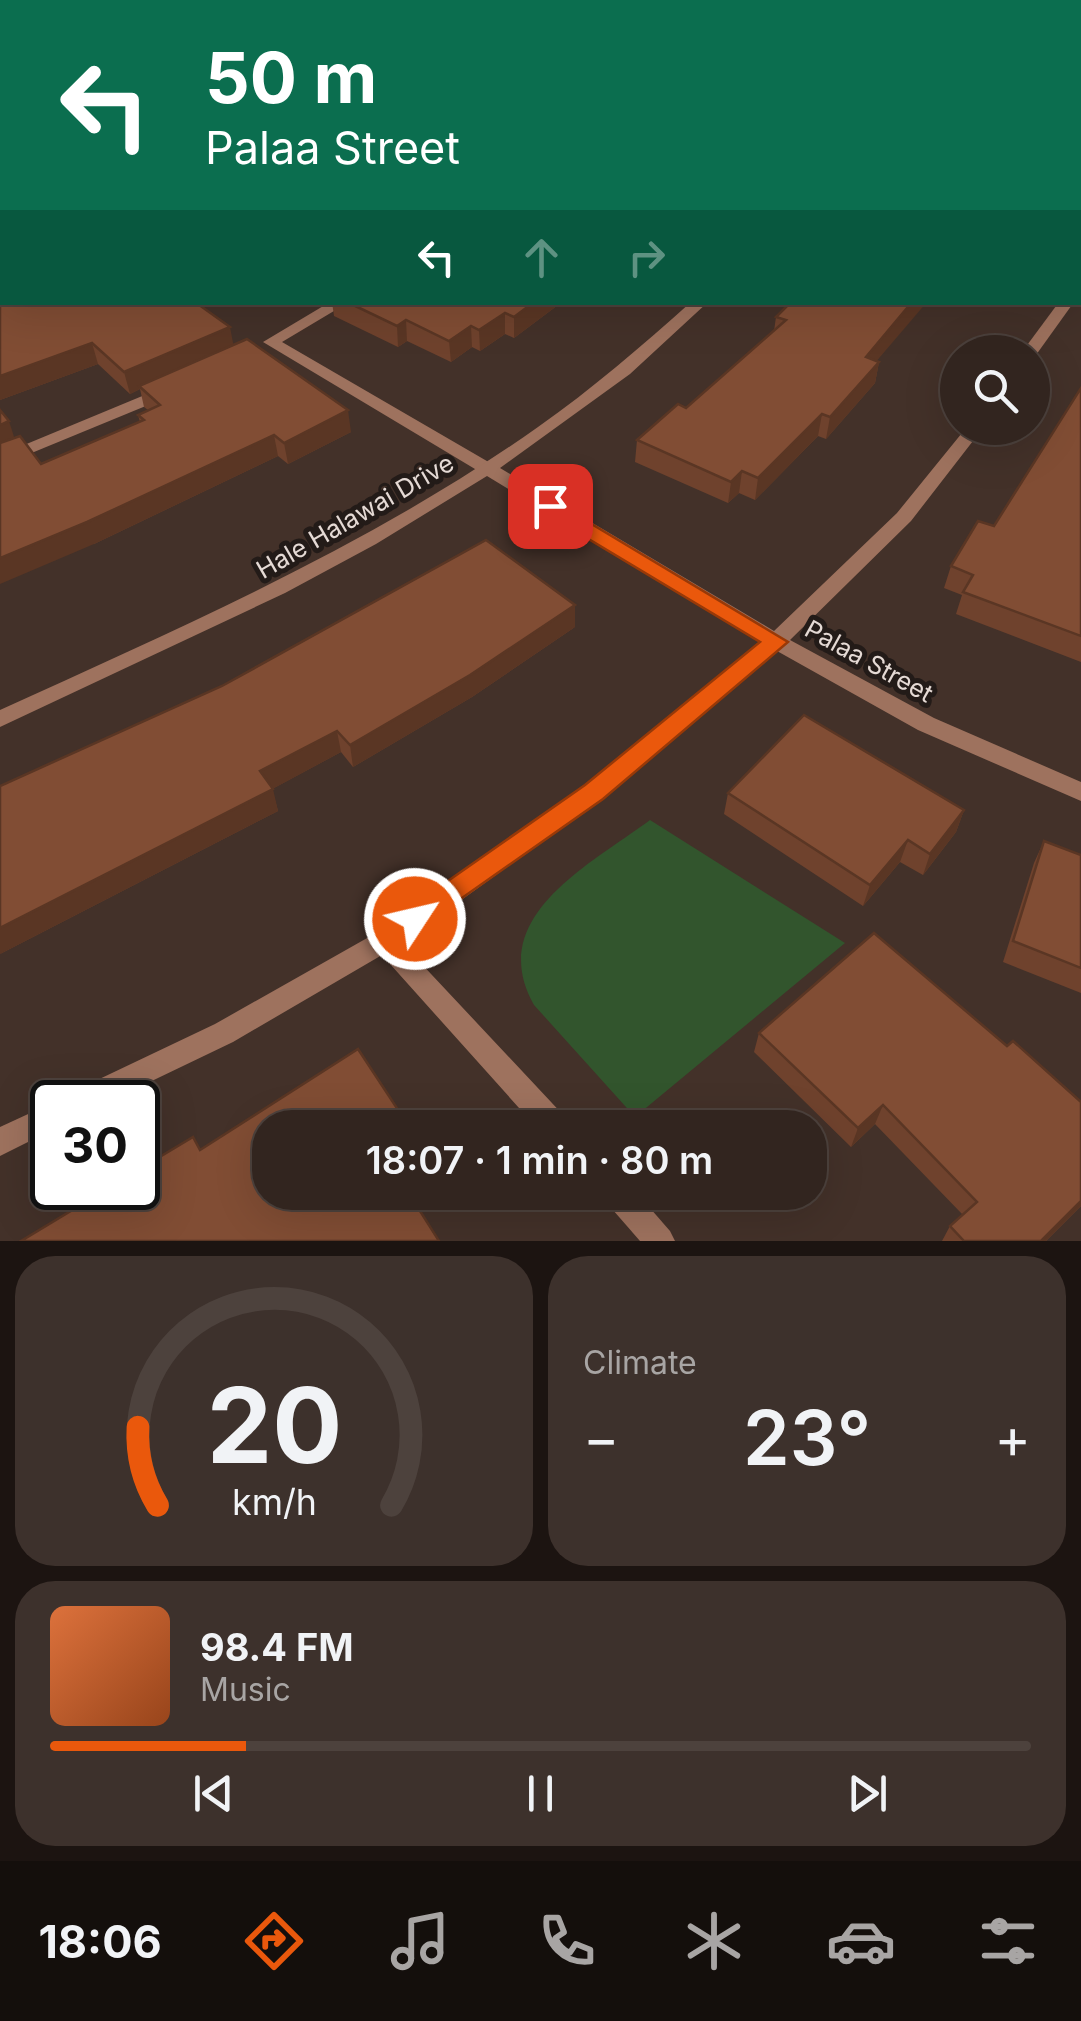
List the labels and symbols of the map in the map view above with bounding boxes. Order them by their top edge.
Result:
street label: Hale Halawai Drive [251,447,459,585]
pin [508,464,593,549]
street label: Palaa Street [800,614,938,708]
position arrow [363,867,467,971]
speed limit sign: 30 [30,1080,160,1210]

